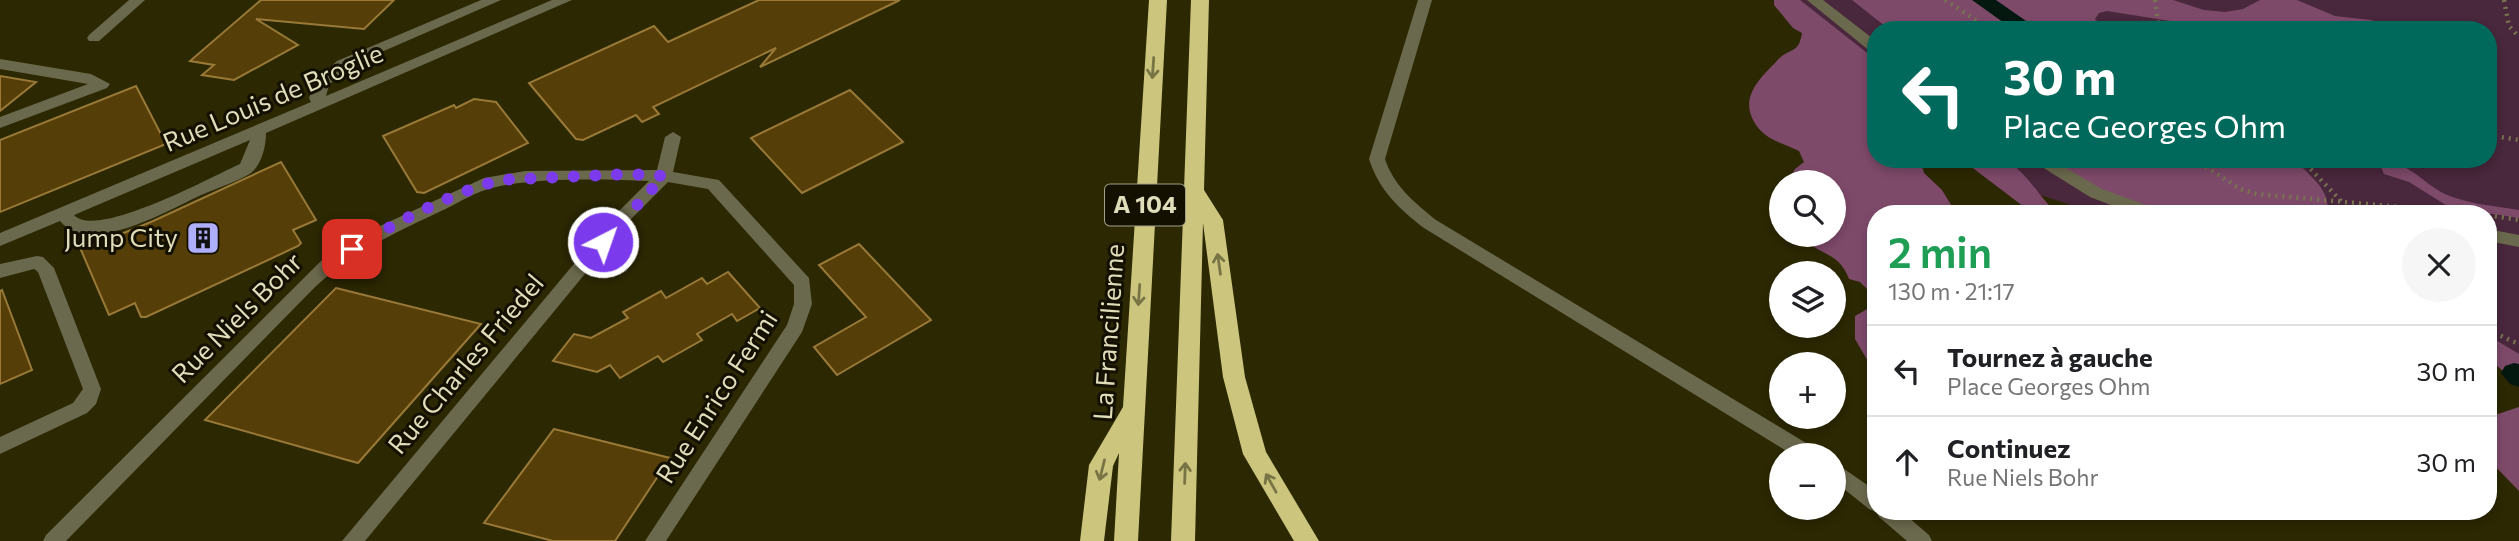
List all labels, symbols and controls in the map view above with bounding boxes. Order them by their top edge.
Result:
street label: Rue Louis de Broglie [158,36,387,157]
text: 30 m [2003,45,2116,105]
icon: left [1888,49,1979,140]
one-way arrow [1147,56,1160,79]
text: Place Georges Ohm [2003,105,2286,145]
map controls [1769,170,1846,520]
button: search [1769,170,1846,247]
road number: A 104 [1105,184,1185,226]
position arrow [566,205,640,279]
building icon: Jump City [184,219,222,257]
pin [322,219,382,279]
place label: Jump City [64,221,178,252]
text: 2 min [1888,225,1992,277]
button: close [2402,228,2476,302]
icon: arrive [333,230,371,268]
street label: La Francilienne [1086,243,1129,421]
street label: Rue Niels Bohr [164,245,308,389]
one-way arrow [1213,253,1226,276]
button: layers [1769,261,1846,338]
street label: Rue Charles Friedel [381,267,549,459]
text: 130 m · 21:17 [1888,277,2015,305]
one-way arrow [1132,283,1145,306]
street label: Rue Enrico Fermi [649,304,783,488]
text: Tournez à gauche [1947,341,2153,372]
button: + [1769,352,1846,429]
icon: left [1888,352,1926,390]
text: 30 m [2417,355,2476,386]
text: Place Georges Ohm [1947,372,2150,400]
text: Continuez [1947,432,2071,463]
button: − [1769,443,1846,520]
icon: ahead [1888,443,1926,481]
text: 30 m [2417,446,2476,477]
one-way arrow [1095,458,1108,481]
one-way arrow [1178,462,1191,485]
text: Rue Niels Bohr [1947,463,2099,491]
one-way arrow [1264,474,1278,494]

